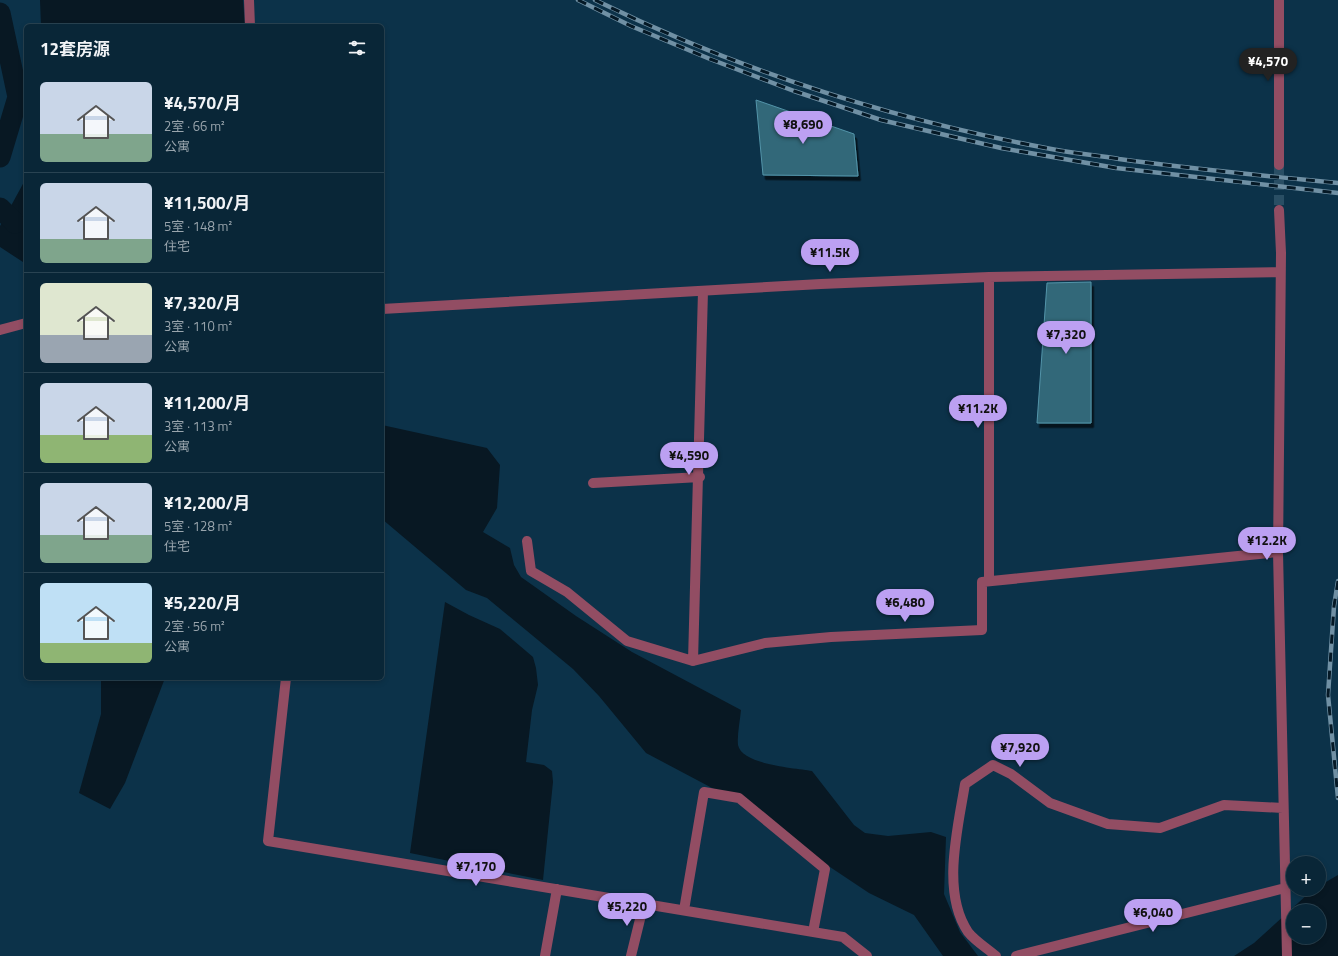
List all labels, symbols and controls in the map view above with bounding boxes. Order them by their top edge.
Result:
text: 12套房源 [40,36,110,62]
icon: filters [346,37,368,59]
pin: ¥4,570 [1235,48,1301,82]
text: ¥4,570 [1248,51,1288,71]
text: ¥4,570/月 [164,90,241,116]
icon: home [72,98,120,146]
pin: ¥8,690 [770,111,836,145]
text: ¥8,690 [783,114,823,134]
text: 2室 · 66 m² [164,116,225,136]
text: 公寓 [164,136,190,156]
text: ¥11,500/月 [164,190,251,216]
icon: home [72,199,120,247]
text: 5室 · 148 m² [164,216,232,236]
text: 住宅 [164,236,190,256]
pin: ¥11.5K [797,239,863,273]
text: ¥11.5K [810,242,850,262]
text: ¥7,320/月 [164,290,241,316]
icon: home [72,299,120,347]
text: 3室 · 110 m² [164,316,232,336]
pin: ¥7,320 [1033,321,1099,355]
text: ¥7,320 [1046,324,1086,344]
text: 公寓 [164,336,190,356]
text: ¥11,200/月 [164,390,251,416]
pin: ¥11.2K [945,395,1011,429]
text: ¥11.2K [958,398,998,418]
icon: home [72,399,120,447]
text: 3室 · 113 m² [164,416,232,436]
text: 公寓 [164,436,190,456]
pin: ¥4,590 [656,442,722,476]
text: ¥4,590 [669,445,709,465]
text: ¥12,200/月 [164,490,251,516]
icon: home [72,499,120,547]
text: 5室 · 128 m² [164,516,232,536]
pin: ¥12.2K [1234,527,1300,561]
text: ¥12.2K [1247,530,1287,550]
text: 住宅 [164,536,190,556]
pin: ¥6,480 [872,589,938,623]
text: ¥5,220/月 [164,590,241,616]
text: ¥6,480 [885,592,925,612]
icon: home [72,599,120,647]
text: 2室 · 56 m² [164,616,225,636]
text: 公寓 [164,636,190,656]
pin: ¥7,920 [987,734,1053,768]
text: ¥7,920 [1000,737,1040,757]
pin: ¥7,170 [443,853,509,887]
text: ¥7,170 [456,856,496,876]
map controls [1286,856,1326,944]
button: + [1286,856,1326,896]
pin: ¥5,220 [594,893,660,927]
text: ¥5,220 [607,896,647,916]
pin: ¥6,040 [1120,899,1186,933]
text: ¥6,040 [1133,902,1173,922]
button: − [1286,904,1326,944]

